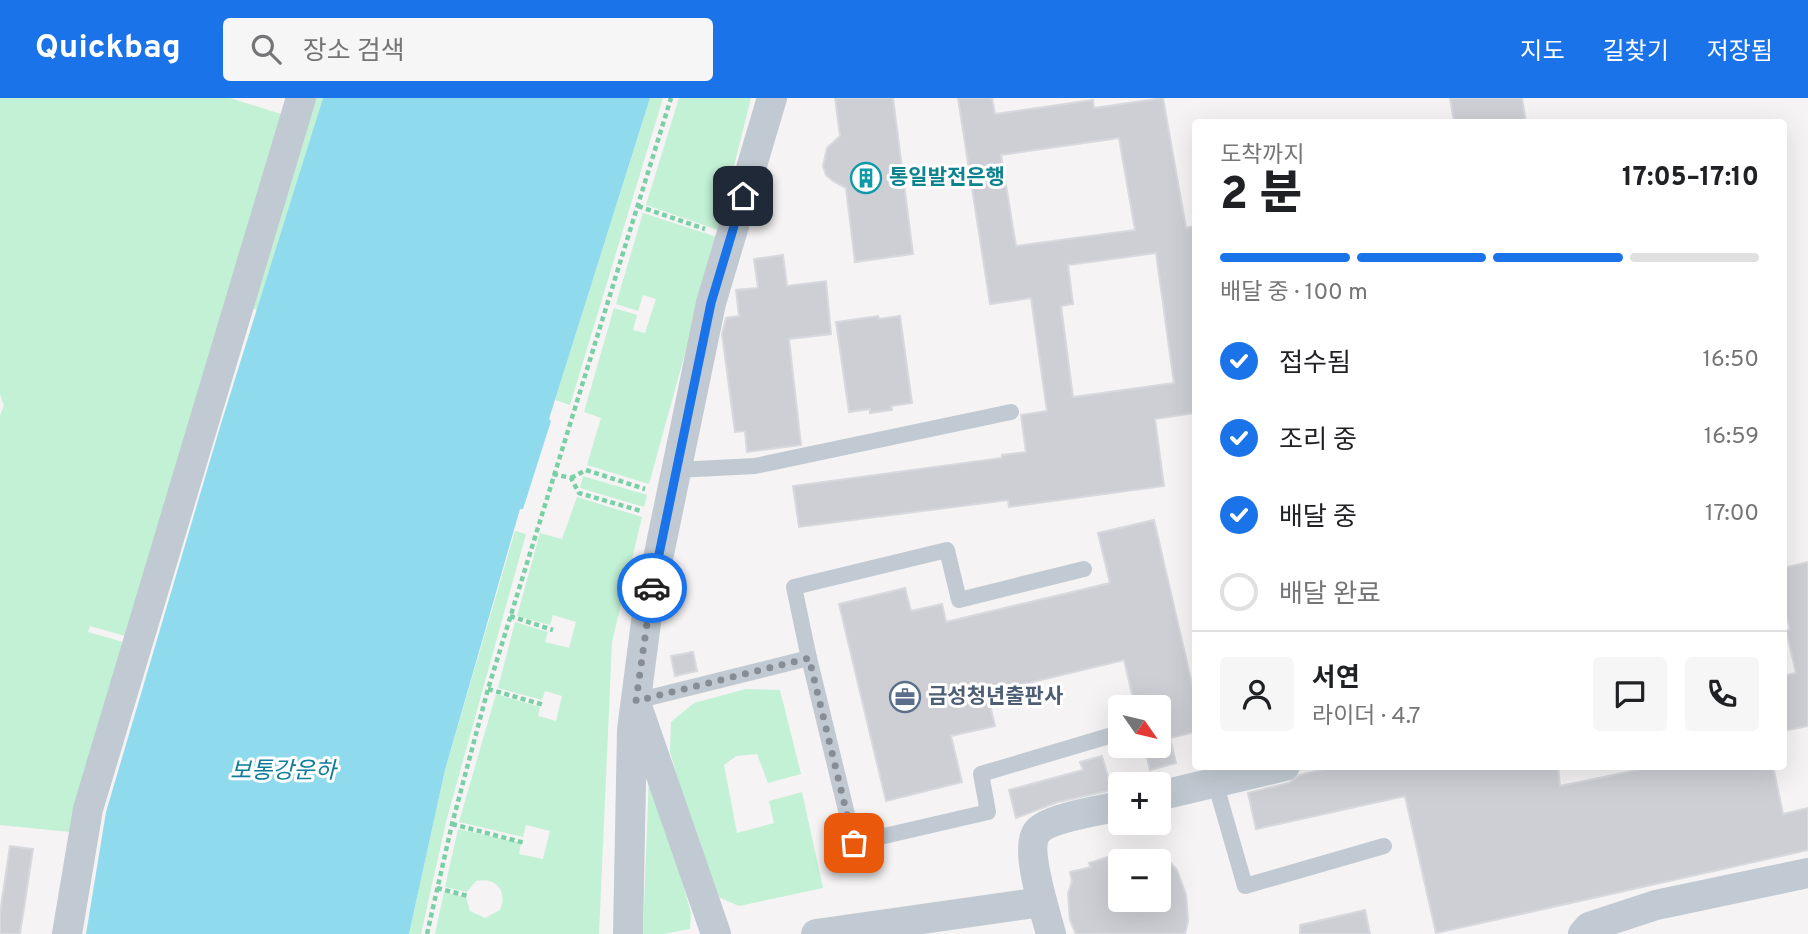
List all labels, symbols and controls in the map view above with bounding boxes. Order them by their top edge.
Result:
search box [223,18,713,81]
text: Quickbag [35,28,181,70]
icon: search [247,30,285,68]
text: 장소 검색 [303,36,405,69]
text: 지도 [1520,38,1565,68]
text: 길찾기 [1603,38,1669,68]
text: 저장됨 [1707,38,1773,68]
text: 도착까지 [1220,142,1305,171]
building icon: 통일발전은행 [849,161,883,195]
text: 17:05–17:10 [1622,162,1759,195]
place label: 통일발전은행 [889,165,1005,192]
pin [713,166,773,226]
text: 2 분 [1220,167,1302,226]
icon: home [724,177,762,215]
text: 배달 중 · 100 m [1220,279,1368,308]
icon: check [1220,342,1258,380]
text: 16:50 [1703,346,1759,375]
text: 접수됨 [1279,348,1351,381]
icon: check [1220,419,1258,457]
text: 16:59 [1704,423,1759,452]
text: 조리 중 [1279,425,1357,458]
icon: check [1220,496,1258,534]
text: 17:00 [1705,500,1759,529]
text: 배달 중 [1279,502,1357,535]
courier [617,553,687,623]
icon: car [633,569,671,607]
text: 배달 완료 [1279,579,1381,612]
button: person [1220,657,1294,731]
button: chat [1593,657,1667,731]
button: phone [1685,657,1759,731]
text: 서연 [1312,663,1360,696]
office icon: 금성청년출판사 [888,680,922,714]
place label: 금성청년출판사 [928,684,1063,711]
north arrow [1108,695,1171,758]
map controls [1108,695,1171,912]
text: 라이더 · 4.7 [1312,703,1421,732]
water label: 보통강운하 [230,758,339,787]
button: + [1108,772,1171,835]
pin [824,813,884,873]
icon: bag [835,824,873,862]
button: − [1108,849,1171,912]

